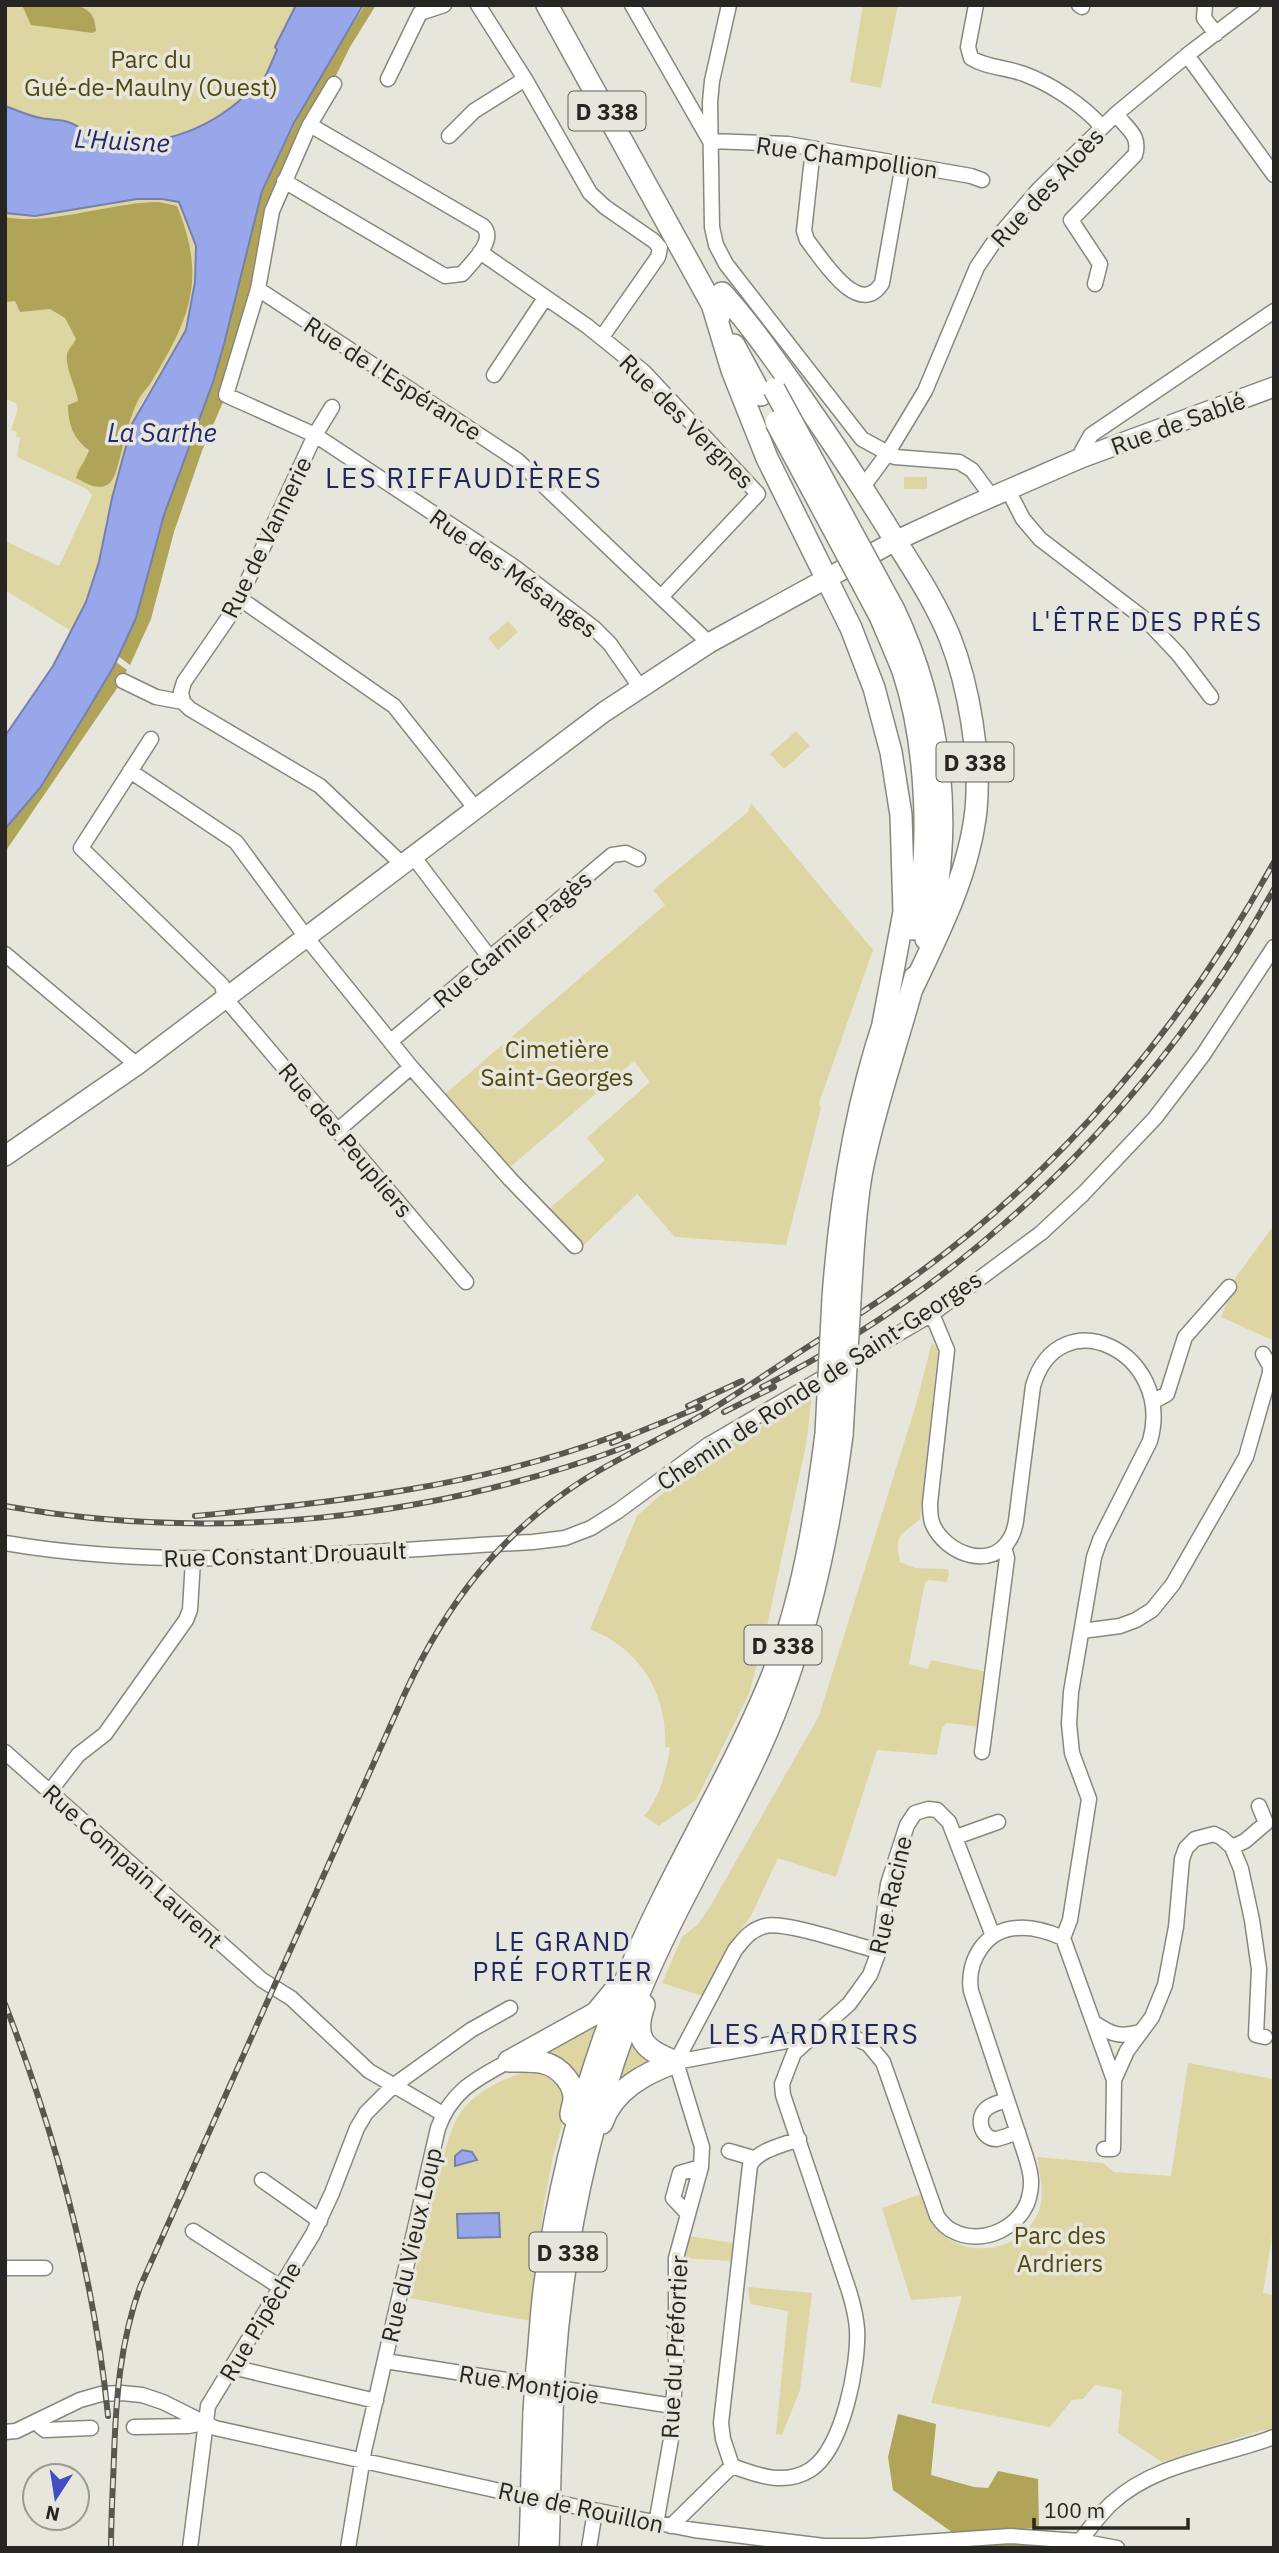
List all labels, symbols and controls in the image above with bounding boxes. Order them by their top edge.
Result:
park label: Parc du Gué-de-Maulny (Ouest) [24,43,278,103]
road number: D 338 [568,92,646,130]
street label: Rue des Aloès [983,120,1111,254]
water label: L'Huisne [73,121,171,159]
street label: Rue Champollion [754,128,940,186]
street label: Rue de l'Espérance [298,308,488,448]
street label: Rue des Vergnes [612,346,762,496]
street label: Rue de Sablé [1106,384,1250,462]
water label: La Sarthe [107,415,217,449]
street label: Rue de Vannerie [213,451,319,623]
district label: LES RIFFAUDIÈRES [325,459,603,496]
street label: Rue des Mésanges [423,501,605,645]
district label: L'ÊTRE DES PRÉS [1031,604,1263,638]
road number: D 338 [936,742,1014,782]
street label: Rue Garnier Pagès [426,863,598,1015]
park label: Cimetière Saint-Georges [480,1033,634,1093]
street label: Rue des Peupliers [272,1056,420,1224]
street label: Chemin de Ronde de Saint-Georges [650,1263,988,1497]
street label: Rue Constant Drouault [163,1534,407,1574]
road number: D 338 [744,1626,822,1664]
street label: Rue Compain Laurent [36,1777,230,1955]
street label: Rue Racine [861,1833,919,1957]
district label: LE GRAND PRÉ FORTIER [472,1924,654,1988]
district label: LES ARDRIERS [708,2015,920,2052]
street label: Rue du Vieux Loup [373,2144,449,2346]
park label: Parc des Ardriers [1014,2219,1106,2279]
road number: D 338 [530,2232,606,2272]
street label: Rue du Préfortier [653,2254,695,2440]
street label: Rue Pipêche [212,2255,308,2387]
street label: Rue Montjoie [457,2357,601,2411]
north arrow [21,2462,91,2532]
street label: Rue de Rouillon [495,2474,667,2540]
scale bar [1034,2486,1188,2530]
text: 100 m [1044,2496,1105,2524]
text: N [43,2500,62,2527]

